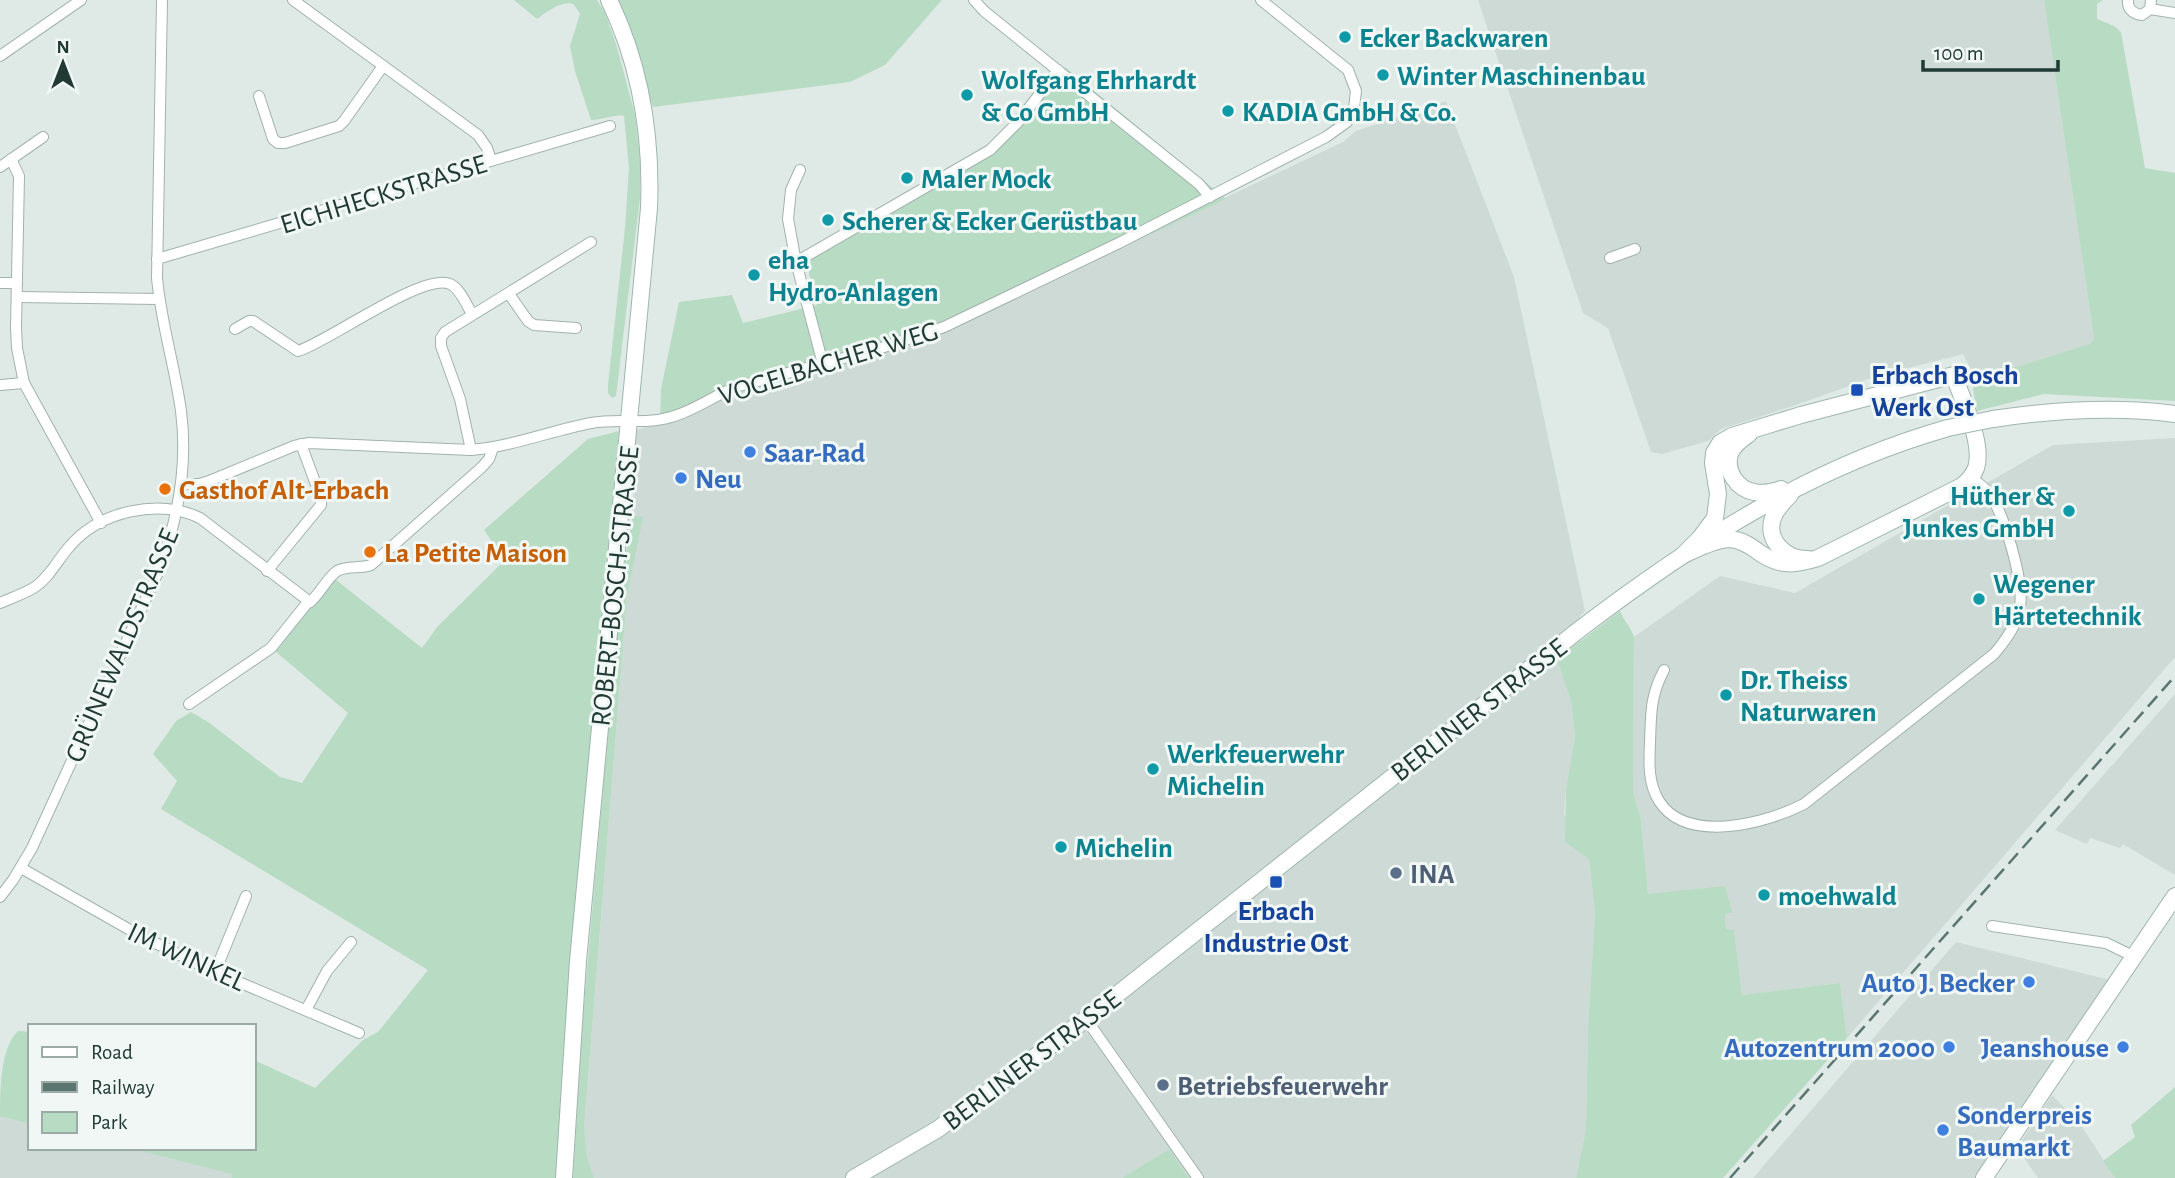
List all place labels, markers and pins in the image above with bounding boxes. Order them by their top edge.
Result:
place label: Ecker Backwaren [1359,25,1548,53]
marker: Ecker Backwaren [1337,29,1353,45]
place label: Winter Maschinenbau [1397,63,1646,91]
place label: Wolfgang Ehrhardt & Co GmbH [981,67,1197,127]
marker: Winter Maschinenbau [1375,67,1391,83]
marker: Wolfgang Ehrhardt & Co GmbH [959,87,975,103]
place label: KADIA GmbH & Co. [1242,99,1457,127]
marker: KADIA GmbH & Co. [1220,103,1236,119]
place label: Maler Mock [921,166,1051,194]
marker: Maler Mock [899,170,915,186]
place label: Scherer & Ecker Gerüstbau [842,208,1138,236]
marker: Scherer & Ecker Gerüstbau [820,212,836,228]
place label: eha Hydro-Anlagen [768,247,939,307]
marker: eha Hydro-Anlagen [746,267,762,283]
place label: Erbach Bosch Werk Ost [1871,362,2019,422]
marker: Erbach Bosch Werk Ost [1849,382,1865,398]
place label: Saar-Rad [764,440,866,468]
marker: Saar-Rad [742,444,758,460]
place label: Neu [695,466,742,494]
marker: Neu [673,470,689,486]
place label: Gasthof Alt-Erbach [179,477,389,505]
marker: Gasthof Alt-Erbach [157,481,173,497]
place label: Hüther & Junkes GmbH [1903,483,2055,543]
marker: Hüther & Junkes GmbH [2061,503,2077,519]
place label: La Petite Maison [384,540,567,568]
marker: La Petite Maison [362,544,378,560]
place label: Wegener Härtetechnik [1993,571,2142,631]
marker: Wegener Härtetechnik [1971,591,1987,607]
place label: Dr. Theiss Naturwaren [1740,667,1877,727]
marker: Dr. Theiss Naturwaren [1718,687,1734,703]
place label: Werkfeuerwehr Michelin [1167,741,1344,801]
marker: Werkfeuerwehr Michelin [1145,761,1161,777]
place label: Michelin [1075,835,1173,863]
marker: Michelin [1053,839,1069,855]
place label: INA [1410,861,1455,889]
marker: INA [1388,865,1404,881]
marker: Erbach Industrie Ost [1268,874,1284,890]
place label: moehwald [1778,883,1897,911]
marker: moehwald [1756,887,1772,903]
place label: Erbach Industrie Ost [1203,898,1349,958]
place label: Auto J. Becker [1861,970,2015,998]
marker: Auto J. Becker [2021,974,2037,990]
place label: Autozentrum 2000 [1724,1035,1935,1063]
place label: Jeanshouse [1981,1035,2109,1063]
marker: Autozentrum 2000 [1941,1039,1957,1055]
marker: Jeanshouse [2115,1039,2131,1055]
place label: Betriebsfeuerwehr [1177,1073,1388,1101]
marker: Betriebsfeuerwehr [1155,1077,1171,1093]
place label: Sonderpreis Baumarkt [1957,1102,2092,1162]
marker: Sonderpreis Baumarkt [1935,1122,1951,1138]

